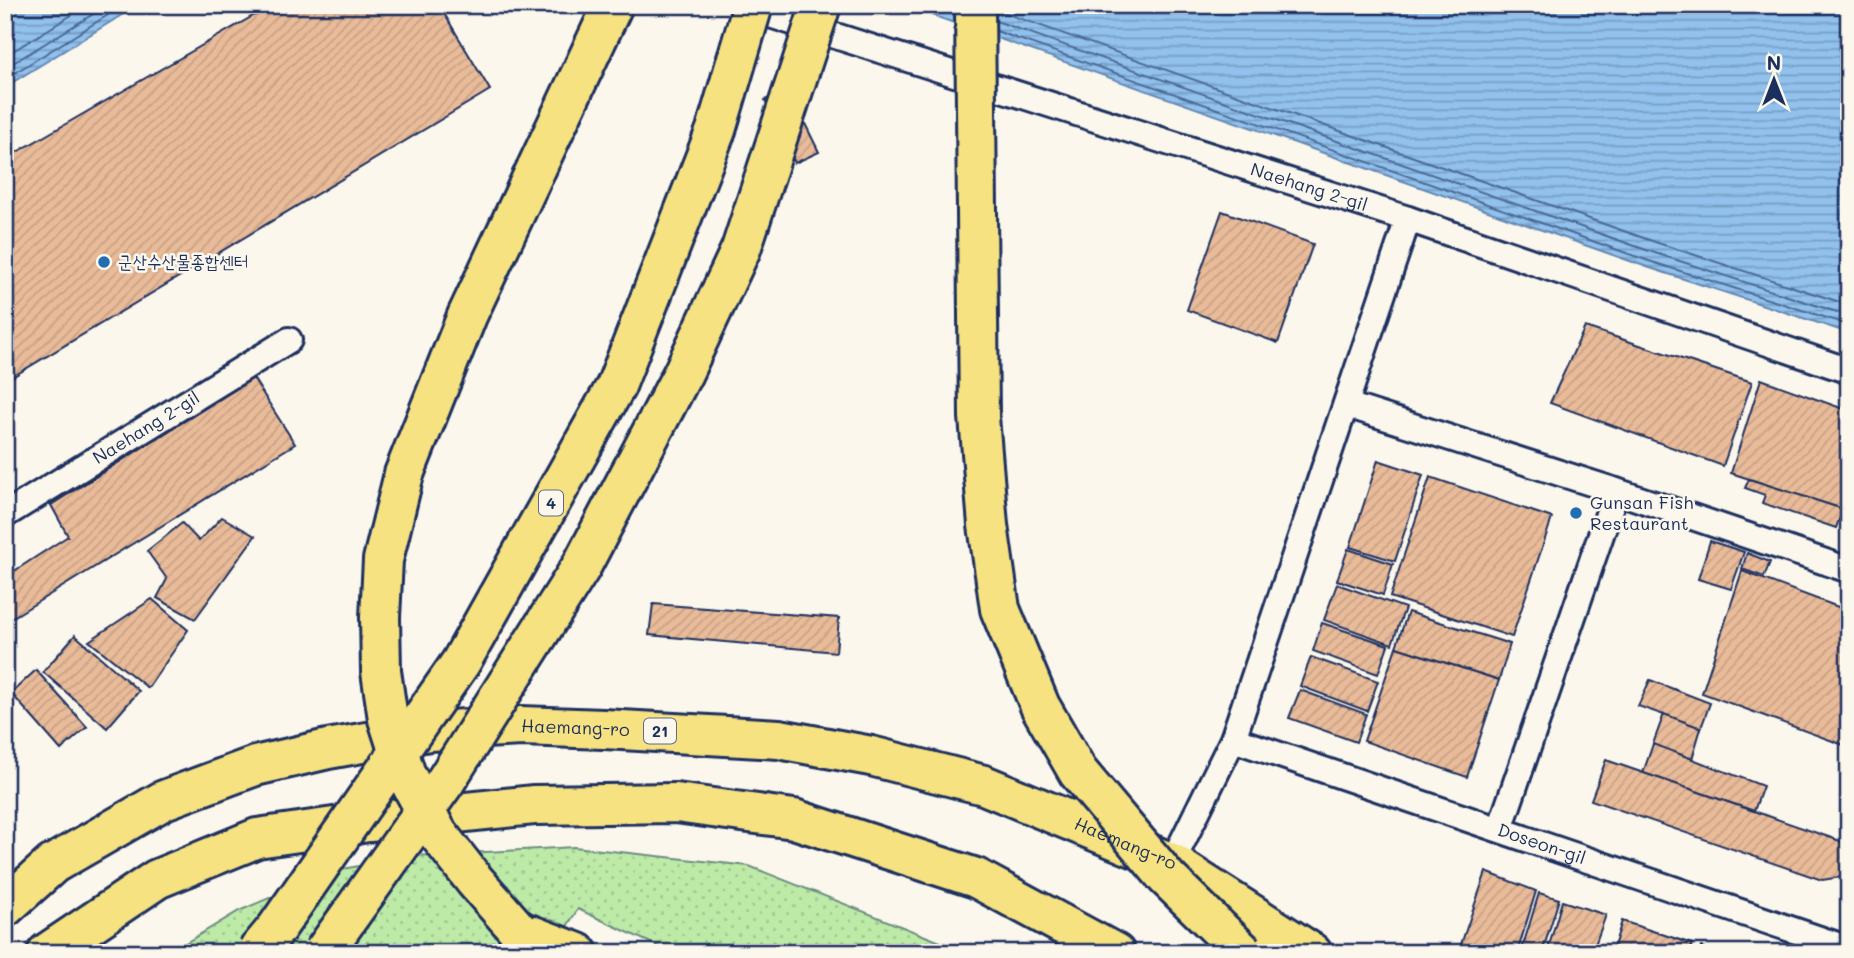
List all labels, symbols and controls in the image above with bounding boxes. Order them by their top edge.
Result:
north arrow [1738,46,1808,116]
text: N [1767,50,1781,75]
street label: Naehang 2-gil [1248,156,1371,216]
place label: 군산수산물종합센터 [118,249,248,273]
marker: 군산수산물종합센터 [96,254,112,270]
street label: Naehang 2-gil [88,385,204,469]
road number: 4 [539,490,563,516]
place label: Gunsan Fish Restaurant [1590,490,1693,535]
marker: Gunsan Fish Restaurant [1568,505,1584,521]
street label: Haemang-ro [521,713,631,741]
road number: 21 [644,718,676,744]
street label: Haemang-ro [1071,811,1181,875]
street label: Doseon-gil [1495,817,1589,869]

